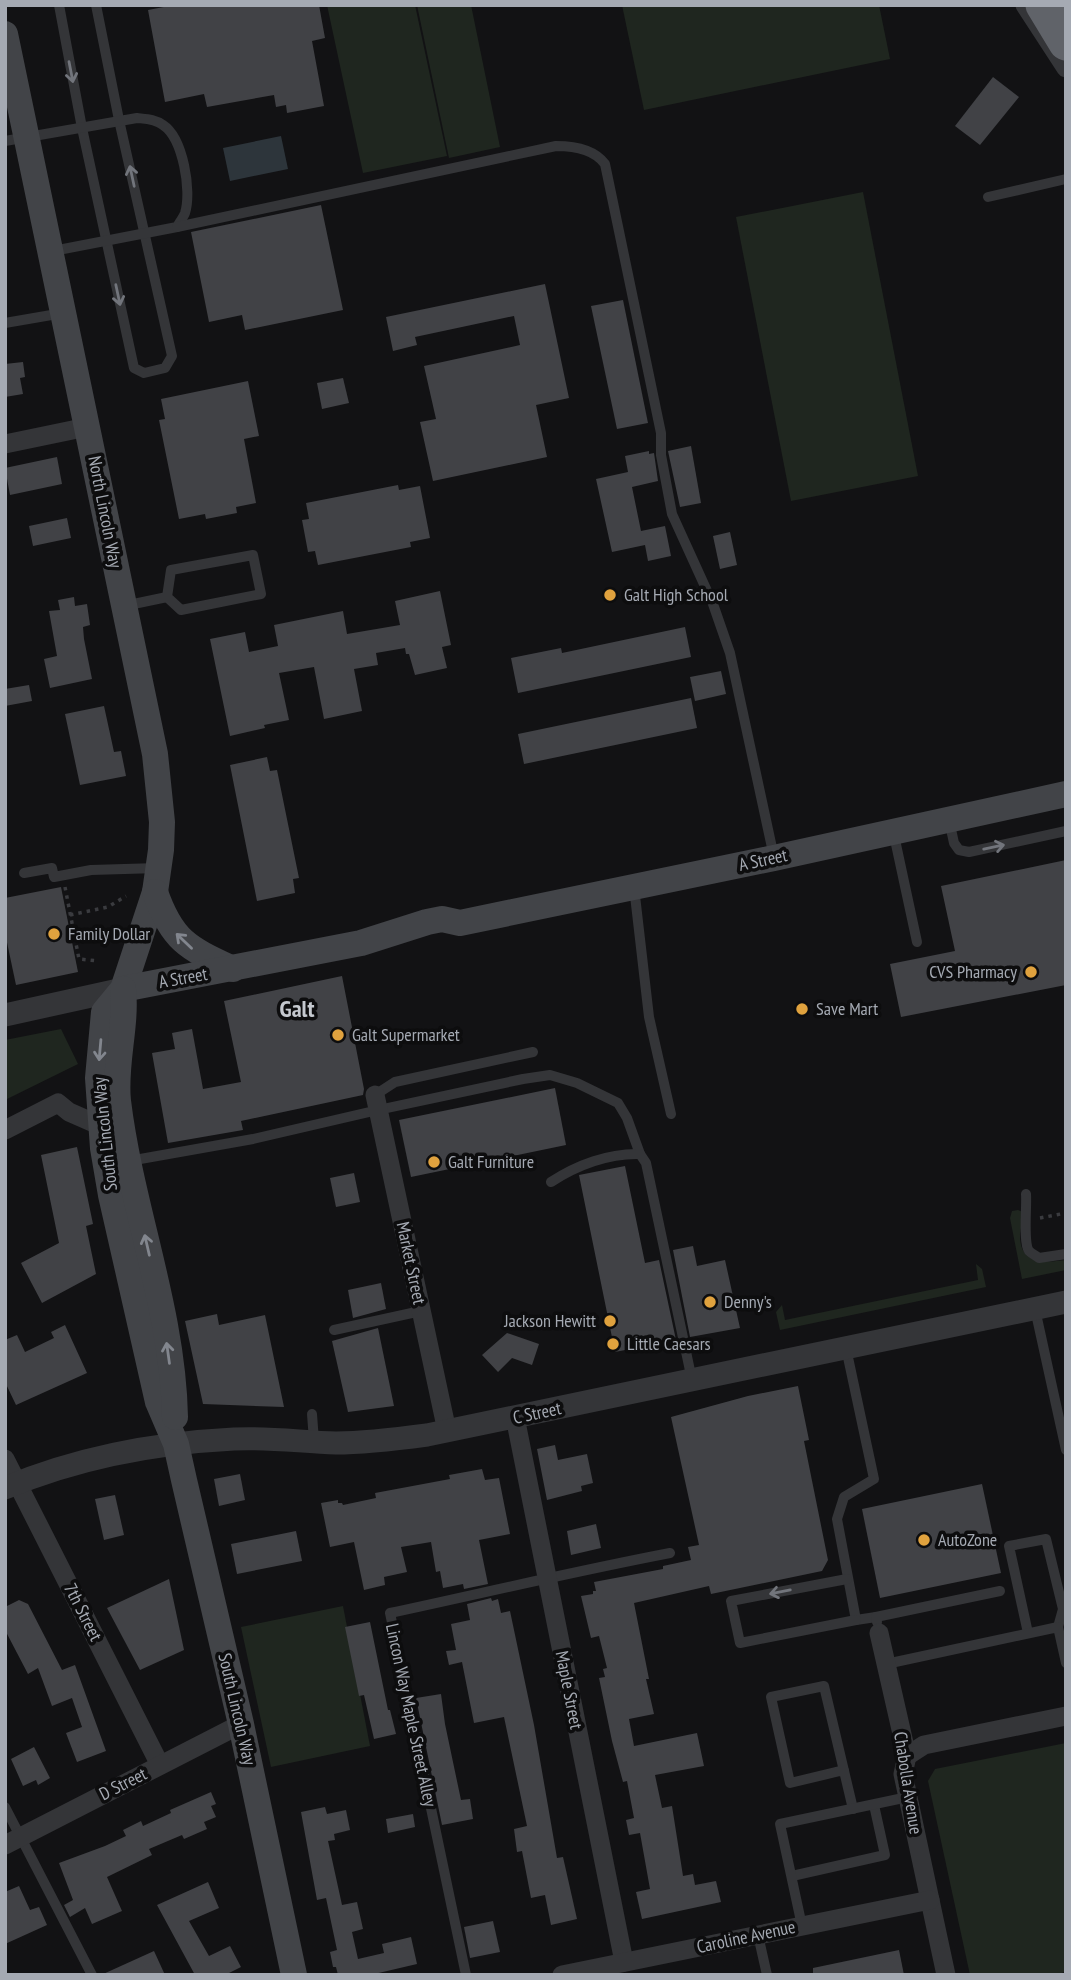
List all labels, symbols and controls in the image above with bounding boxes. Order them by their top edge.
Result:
one-way arrow [65,60,79,83]
one-way arrow [124,165,138,188]
one-way arrow [111,283,125,306]
street label: North Lincoln Way [83,454,128,570]
place label: Galt High School [624,583,729,606]
marker: Galt High School [602,587,618,603]
one-way arrow [982,839,1005,853]
street label: A Street [737,843,789,876]
place label: Family Dollar [68,922,150,945]
marker: Family Dollar [46,926,62,942]
one-way arrow [175,932,192,949]
place label: CVS Pharmacy [929,960,1017,983]
street label: A Street [157,962,209,993]
marker: CVS Pharmacy [1023,964,1039,980]
district label: Galt [280,993,314,1024]
place label: Save Mart [816,997,878,1020]
marker: Save Mart [794,1001,810,1017]
place label: Galt Supermarket [352,1023,460,1046]
marker: Galt Supermarket [330,1027,346,1043]
one-way arrow [93,1038,106,1061]
street label: South Lincoln Way [87,1076,122,1192]
place label: Galt Furniture [448,1150,534,1173]
marker: Galt Furniture [426,1154,442,1170]
street label: Market Street [392,1219,431,1306]
one-way arrow [140,1234,153,1257]
place label: Denny's [724,1290,772,1313]
marker: Denny's [702,1294,718,1310]
place label: Jackson Hewitt [503,1309,596,1332]
marker: Jackson Hewitt [602,1313,618,1329]
place label: Little Caesars [627,1332,711,1355]
marker: Little Caesars [605,1336,621,1352]
one-way arrow [162,1342,175,1365]
street label: C Street [511,1396,563,1429]
place label: AutoZone [938,1528,997,1551]
marker: AutoZone [916,1532,932,1548]
street label: 7th Street [59,1579,108,1645]
one-way arrow [769,1586,792,1599]
street label: Lincon Way Maple Street Alley [381,1621,442,1809]
street label: Maple Street [551,1649,588,1731]
street label: South Lincoln Way [213,1651,262,1767]
street label: Chabolla Avenue [889,1730,928,1836]
street label: D Street [95,1762,151,1805]
street label: Caroline Avenue [694,1915,797,1958]

